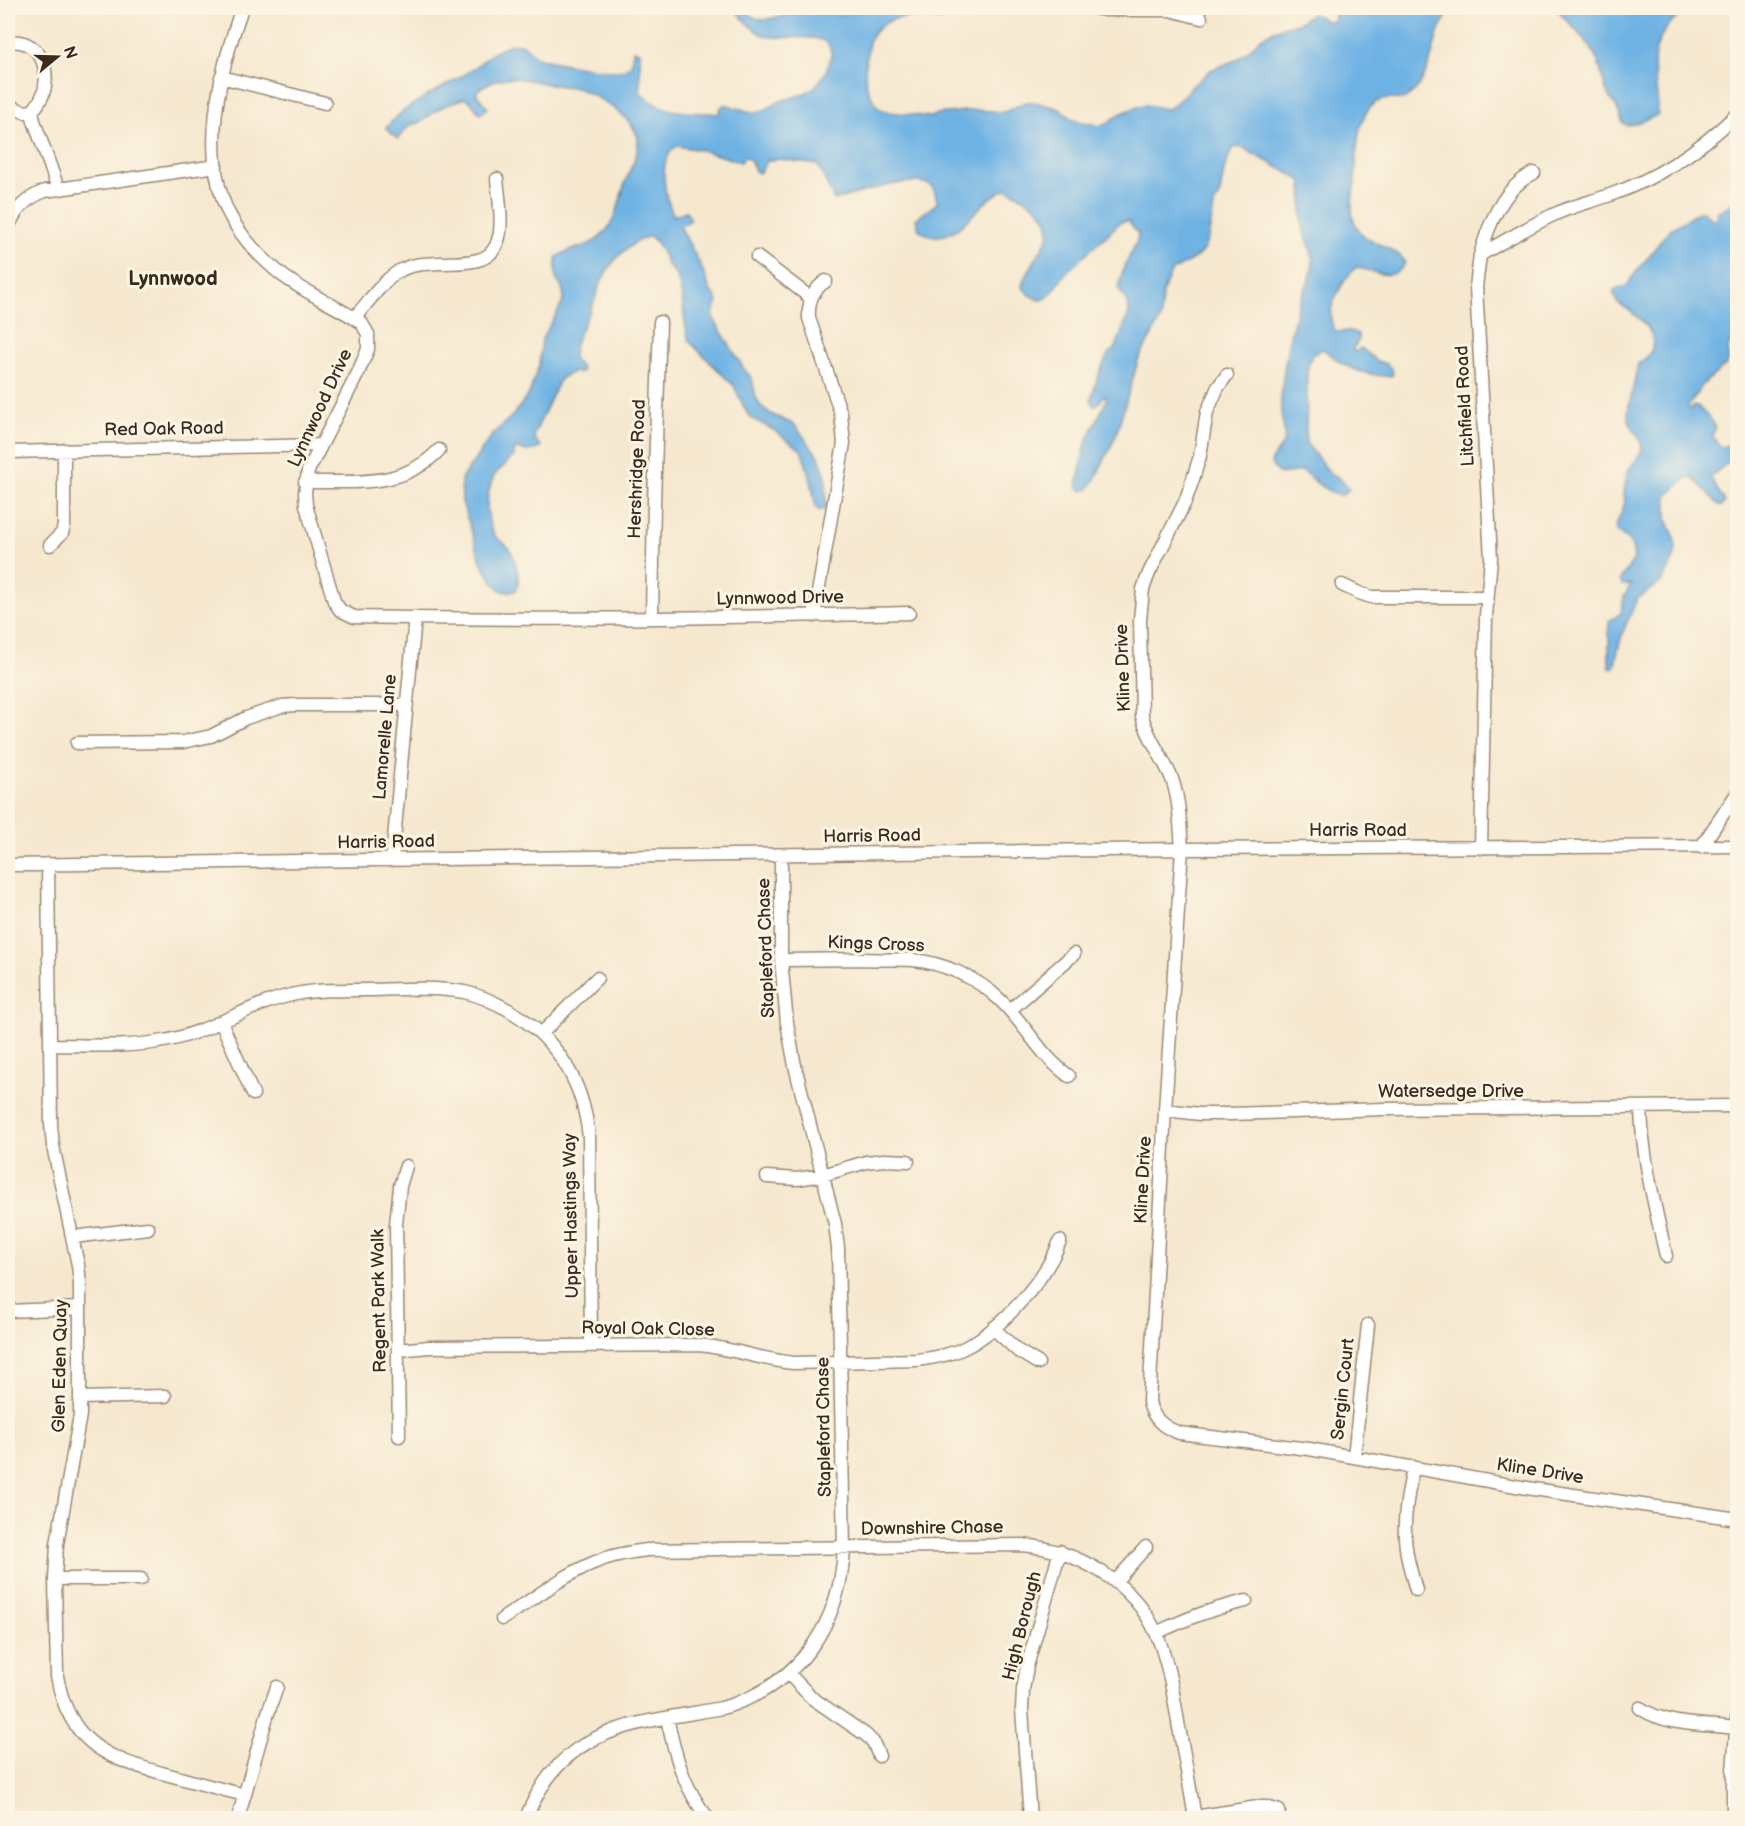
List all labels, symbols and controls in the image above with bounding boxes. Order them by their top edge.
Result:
north arrow [27,27,87,87]
text: N [59,44,81,61]
district label: Lynnwood [128,267,218,291]
street label: Lynnwood Drive [283,345,357,470]
street label: Litchfield Road [1451,345,1479,467]
street label: Hershridge Road [624,399,650,539]
street label: Red Oak Road [104,417,224,441]
street label: Lynnwood Drive [716,586,844,610]
street label: Kline Drive [1111,623,1135,712]
street label: Lamorelle Lane [369,673,401,801]
street label: Harris Road [1309,820,1407,841]
street label: Harris Road [823,825,921,847]
street label: Harris Road [337,831,435,853]
street label: Stapleford Chase [753,877,779,1018]
street label: Kings Cross [827,932,925,956]
street label: Watersedge Drive [1378,1081,1524,1102]
street label: Upper Hastings Way [559,1132,583,1299]
street label: Kline Drive [1130,1135,1156,1224]
street label: Regent Park Walk [367,1229,391,1373]
street label: Glen Eden Quay [48,1298,72,1433]
street label: Royal Oak Close [581,1317,715,1341]
street label: Sergin Court [1327,1337,1359,1441]
street label: Stapleford Chase [812,1357,836,1497]
street label: Kline Drive [1495,1454,1585,1488]
street label: Downshire Chase [861,1516,1004,1540]
street label: High Borough [998,1569,1046,1683]

